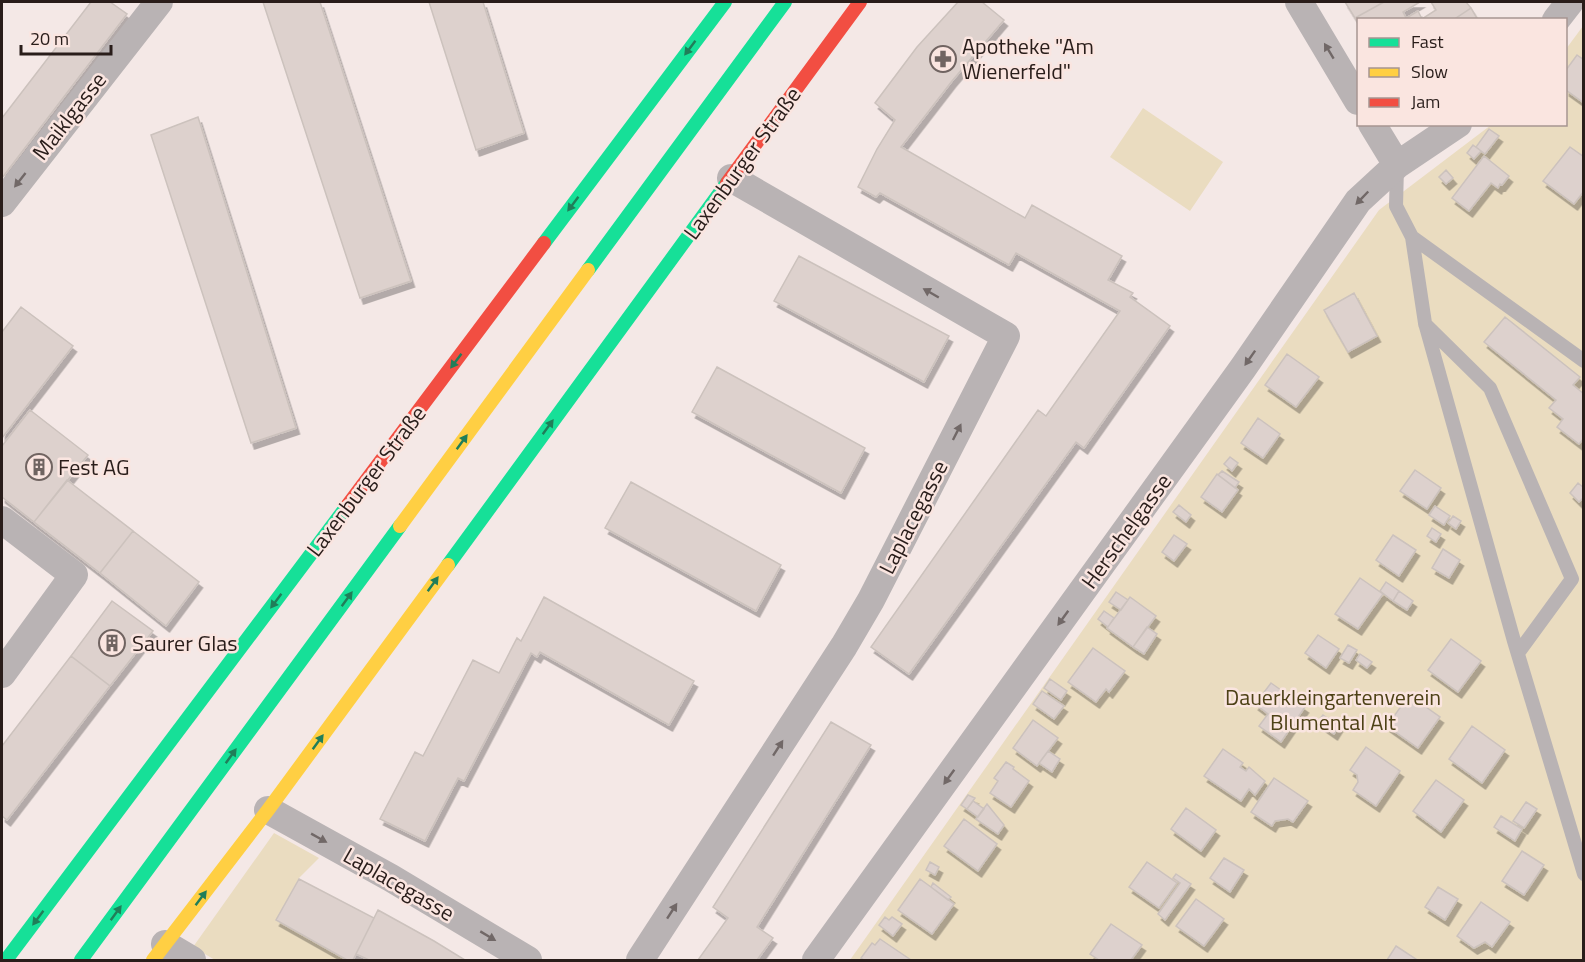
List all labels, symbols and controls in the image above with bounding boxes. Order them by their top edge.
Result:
scale bar [21,18,111,56]
legend [1357,18,1567,126]
text: 20 m [30,25,69,52]
text: Fast [1411,28,1444,55]
place label: Apotheke "Am Wienerfeld" [962,29,1094,88]
one-way arrow [684,41,696,56]
one-way arrow [1323,43,1334,59]
pharmacy icon: Apotheke "Am Wienerfeld" [928,44,958,74]
text: Slow [1411,58,1448,85]
street label: Maiklgasse [24,65,114,167]
street label: Laxenburger Straße [675,80,809,246]
text: Jam [1411,88,1440,115]
one-way arrow [14,172,26,187]
one-way arrow [1355,191,1369,206]
one-way arrow [567,197,579,212]
one-way arrow [922,288,939,298]
one-way arrow [1244,349,1256,365]
one-way arrow [450,352,462,368]
street label: Laxenburger Straße [298,398,434,564]
one-way arrow [542,419,554,435]
one-way arrow [952,424,961,441]
one-way arrow [456,434,468,450]
place label: Fest AG [58,450,129,484]
building icon: Fest AG [24,452,54,482]
street label: Laplacegasse [870,454,956,580]
street label: Herschelgasse [1073,466,1179,596]
one-way arrow [426,577,438,592]
one-way arrow [340,591,353,607]
one-way arrow [270,592,282,608]
one-way arrow [1057,611,1069,626]
place label: Saurer Glas [132,626,237,660]
building icon: Saurer Glas [97,628,127,658]
park label: Dauerkleingartenverein Blumental Alt [1225,680,1441,739]
one-way arrow [311,734,323,749]
one-way arrow [772,739,783,756]
one-way arrow [225,749,237,765]
one-way arrow [943,769,955,784]
one-way arrow [311,833,328,843]
street label: Laplacegasse [337,838,461,930]
one-way arrow [194,890,206,905]
one-way arrow [666,903,677,920]
one-way arrow [110,906,122,922]
one-way arrow [32,910,45,926]
one-way arrow [480,931,496,942]

